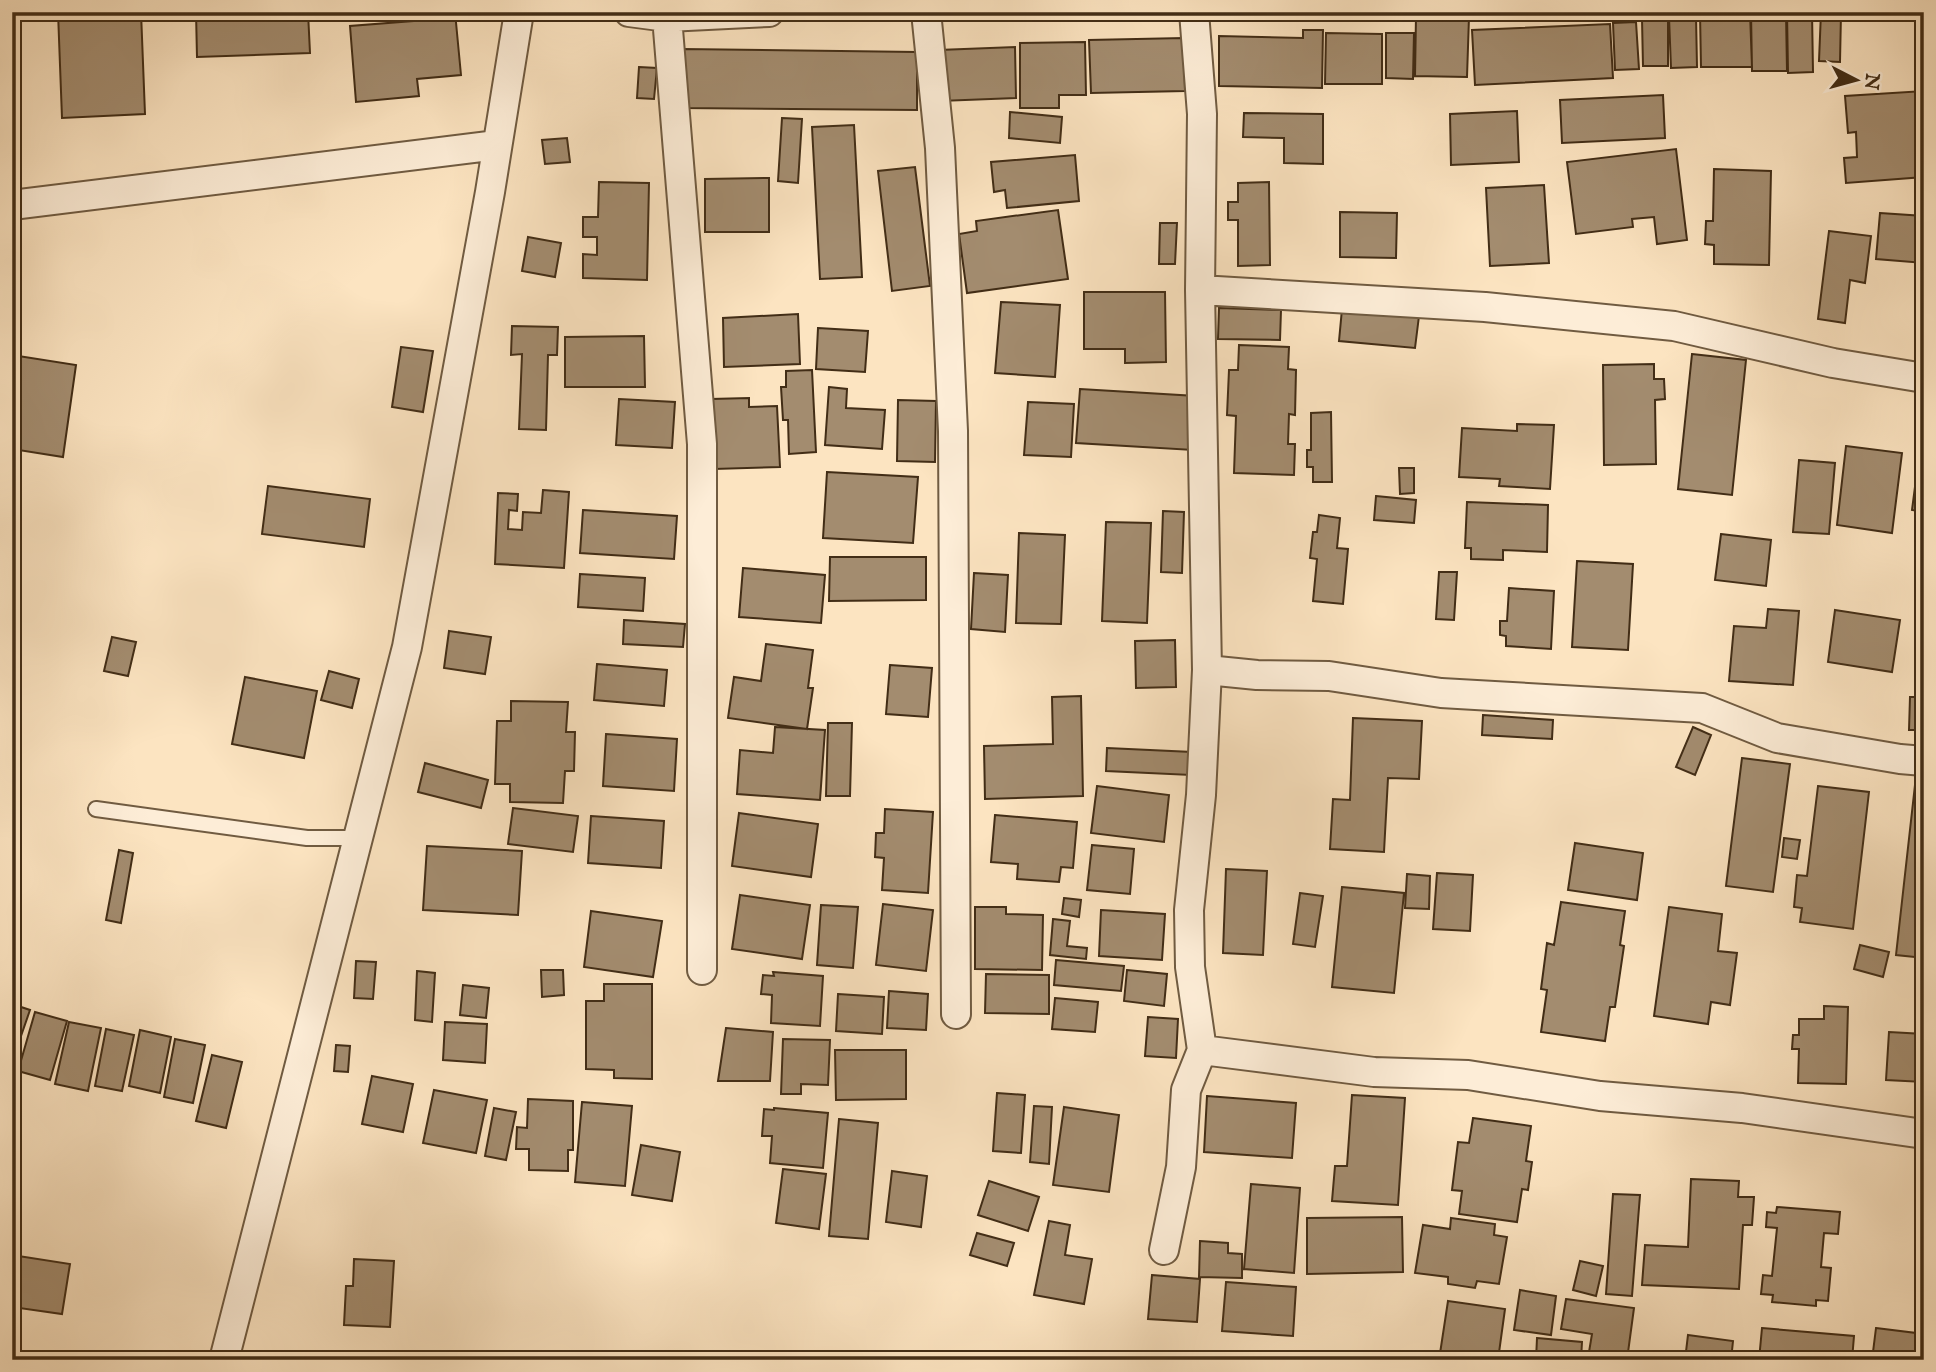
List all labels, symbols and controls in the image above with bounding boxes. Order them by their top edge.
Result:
north arrow [1820,46,1890,116]
text: N [1858,71,1884,92]

